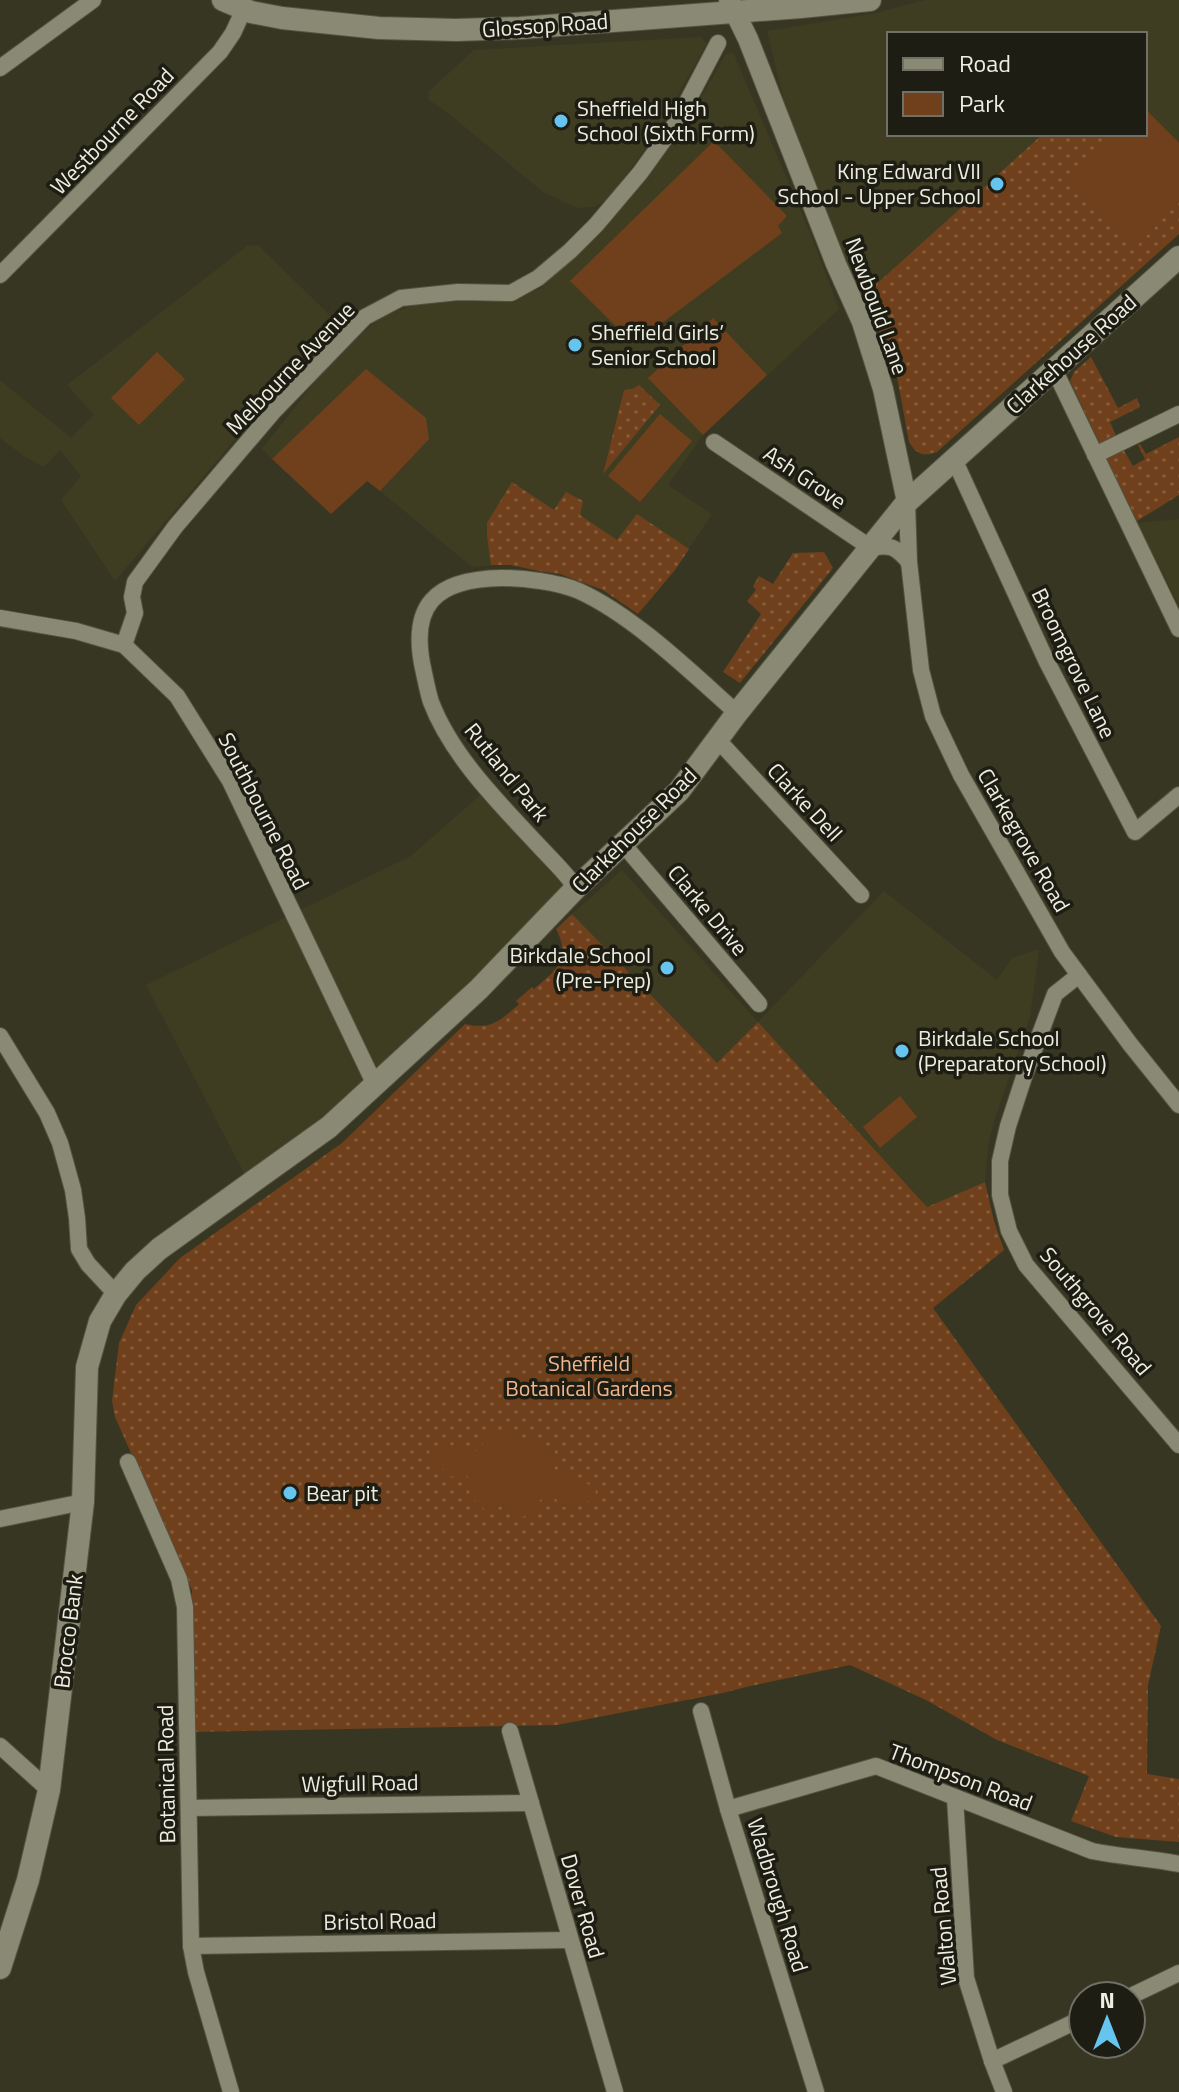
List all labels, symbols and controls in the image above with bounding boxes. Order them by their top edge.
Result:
street label: Glossop Road [481,4,609,46]
legend [887,32,1147,136]
text: Road [959,45,1011,81]
street label: Westbourne Road [42,59,182,203]
text: Park [959,85,1005,121]
place label: Sheffield High School (Sixth Form) [577,91,755,150]
marker: Sheffield High School (Sixth Form) [552,112,570,130]
place label: King Edward VII School - Upper School [777,154,981,213]
marker: King Edward VII School - Upper School [988,175,1006,193]
street label: Newbould Lane [836,233,918,379]
street label: Clarkehouse Road [998,286,1144,422]
street label: Melbourne Avenue [217,294,363,442]
place label: Sheffield Girls’ Senior School [591,315,724,374]
marker: Sheffield Girls’ Senior School [566,336,584,354]
street label: Ash Grove [757,437,853,517]
street label: Broomgrove Lane [1023,582,1125,744]
street label: Rutland Park [456,715,558,829]
street label: Southbourne Road [210,726,318,896]
street label: Clarke Dell [759,755,851,849]
street label: Clarkehouse Road [563,759,705,901]
street label: Clarkegrove Road [969,762,1079,918]
street label: Clarke Drive [660,857,756,963]
place label: Birkdale School (Pre-Prep) [509,938,651,997]
marker: Birkdale School (Pre-Prep) [658,959,676,977]
place label: Birkdale School (Preparatory School) [918,1021,1106,1080]
marker: Birkdale School (Preparatory School) [893,1042,911,1060]
street label: Southgrove Road [1032,1239,1160,1383]
park label: Sheffield Botanical Gardens [505,1346,673,1405]
place label: Bear pit [306,1476,379,1510]
marker: Bear pit [281,1484,299,1502]
street label: Brocco Bank [44,1571,92,1690]
street label: Botanical Road [148,1704,184,1844]
street label: Thompson Road [884,1734,1038,1820]
street label: Wigfull Road [301,1765,419,1801]
street label: Wadbrough Road [738,1814,818,1976]
street label: Dover Road [552,1850,614,1962]
street label: Walton Road [921,1865,965,1987]
street label: Bristol Road [323,1903,437,1939]
north arrow [1067,1980,1147,2060]
text: N [1099,1983,1115,2017]

